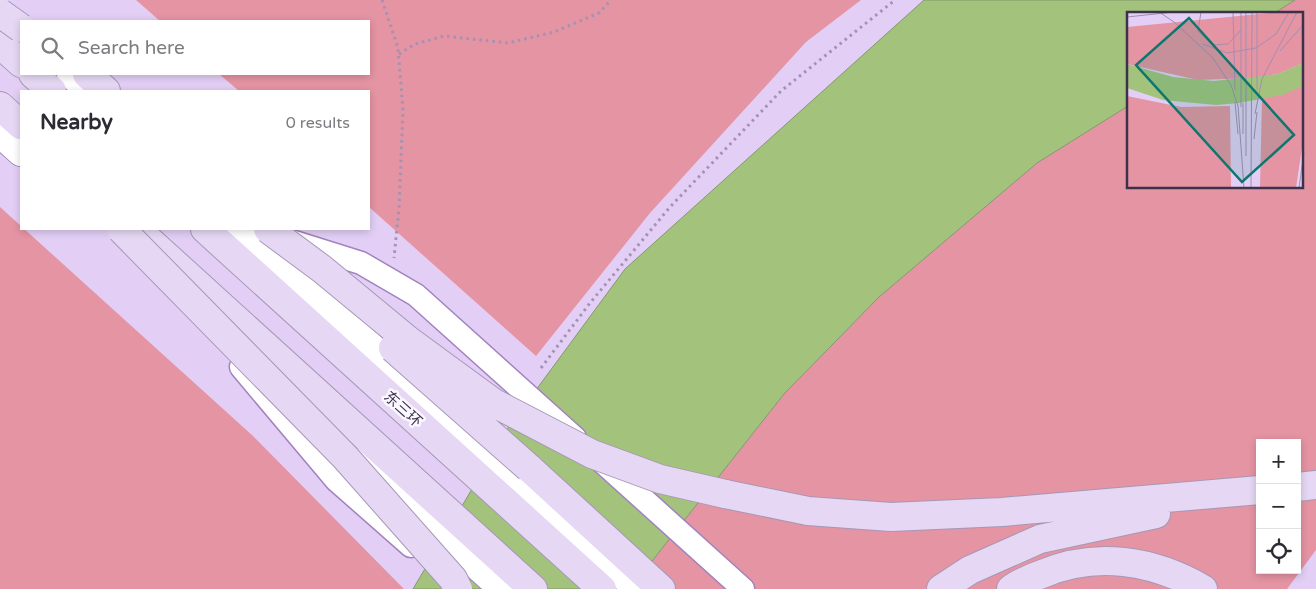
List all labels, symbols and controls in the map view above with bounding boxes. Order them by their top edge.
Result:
inset map [1127,12,1304,189]
search box [20,20,370,75]
icon: search [38,34,66,62]
text: Search here [78,37,185,59]
text: Nearby [40,110,113,135]
text: 0 results [286,113,350,133]
street label: 东三环 [380,387,426,431]
map controls [1256,439,1301,574]
button: + [1256,439,1301,484]
button: − [1256,484,1301,529]
button: locate [1256,529,1301,574]

